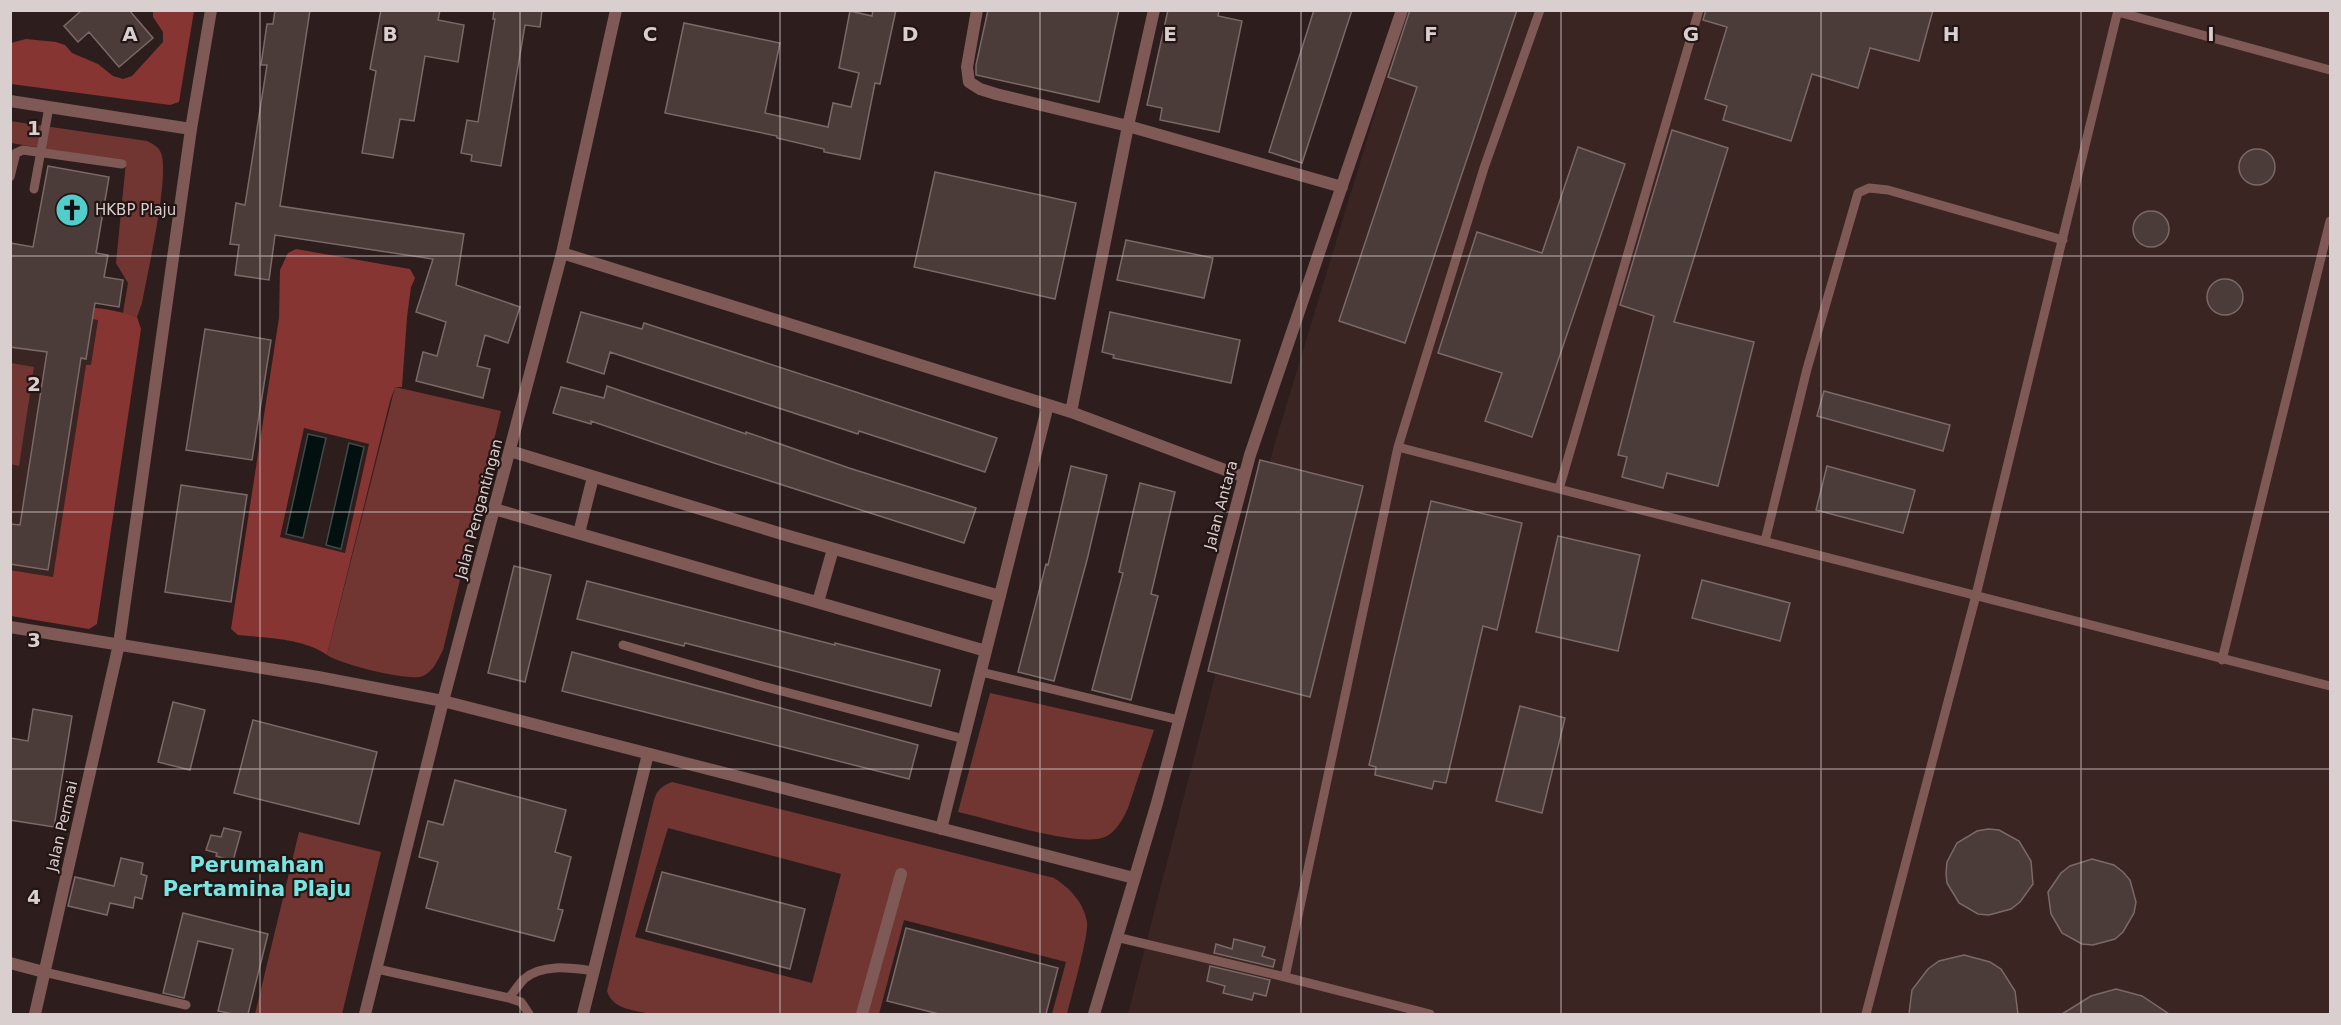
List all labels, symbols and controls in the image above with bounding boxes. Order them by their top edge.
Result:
text: A [122,22,138,46]
text: B [382,22,398,46]
text: C [643,22,657,46]
text: D [902,22,918,46]
text: E [1163,22,1177,46]
text: F [1424,22,1438,46]
text: G [1683,22,1699,46]
text: H [1943,22,1959,46]
text: I [2207,22,2215,46]
text: 1 [27,116,41,140]
church icon: HKBP Plaju [54,192,90,228]
place label: HKBP Plaju [95,201,176,219]
text: 2 [27,372,41,396]
street label: Jalan Pengantingan [451,437,506,582]
street label: Jalan Antara [1200,459,1242,552]
text: 3 [27,628,41,652]
street label: Jalan Permai [43,779,81,874]
district label: Perumahan Pertamina Plaju [163,853,351,901]
text: 4 [27,885,41,909]

